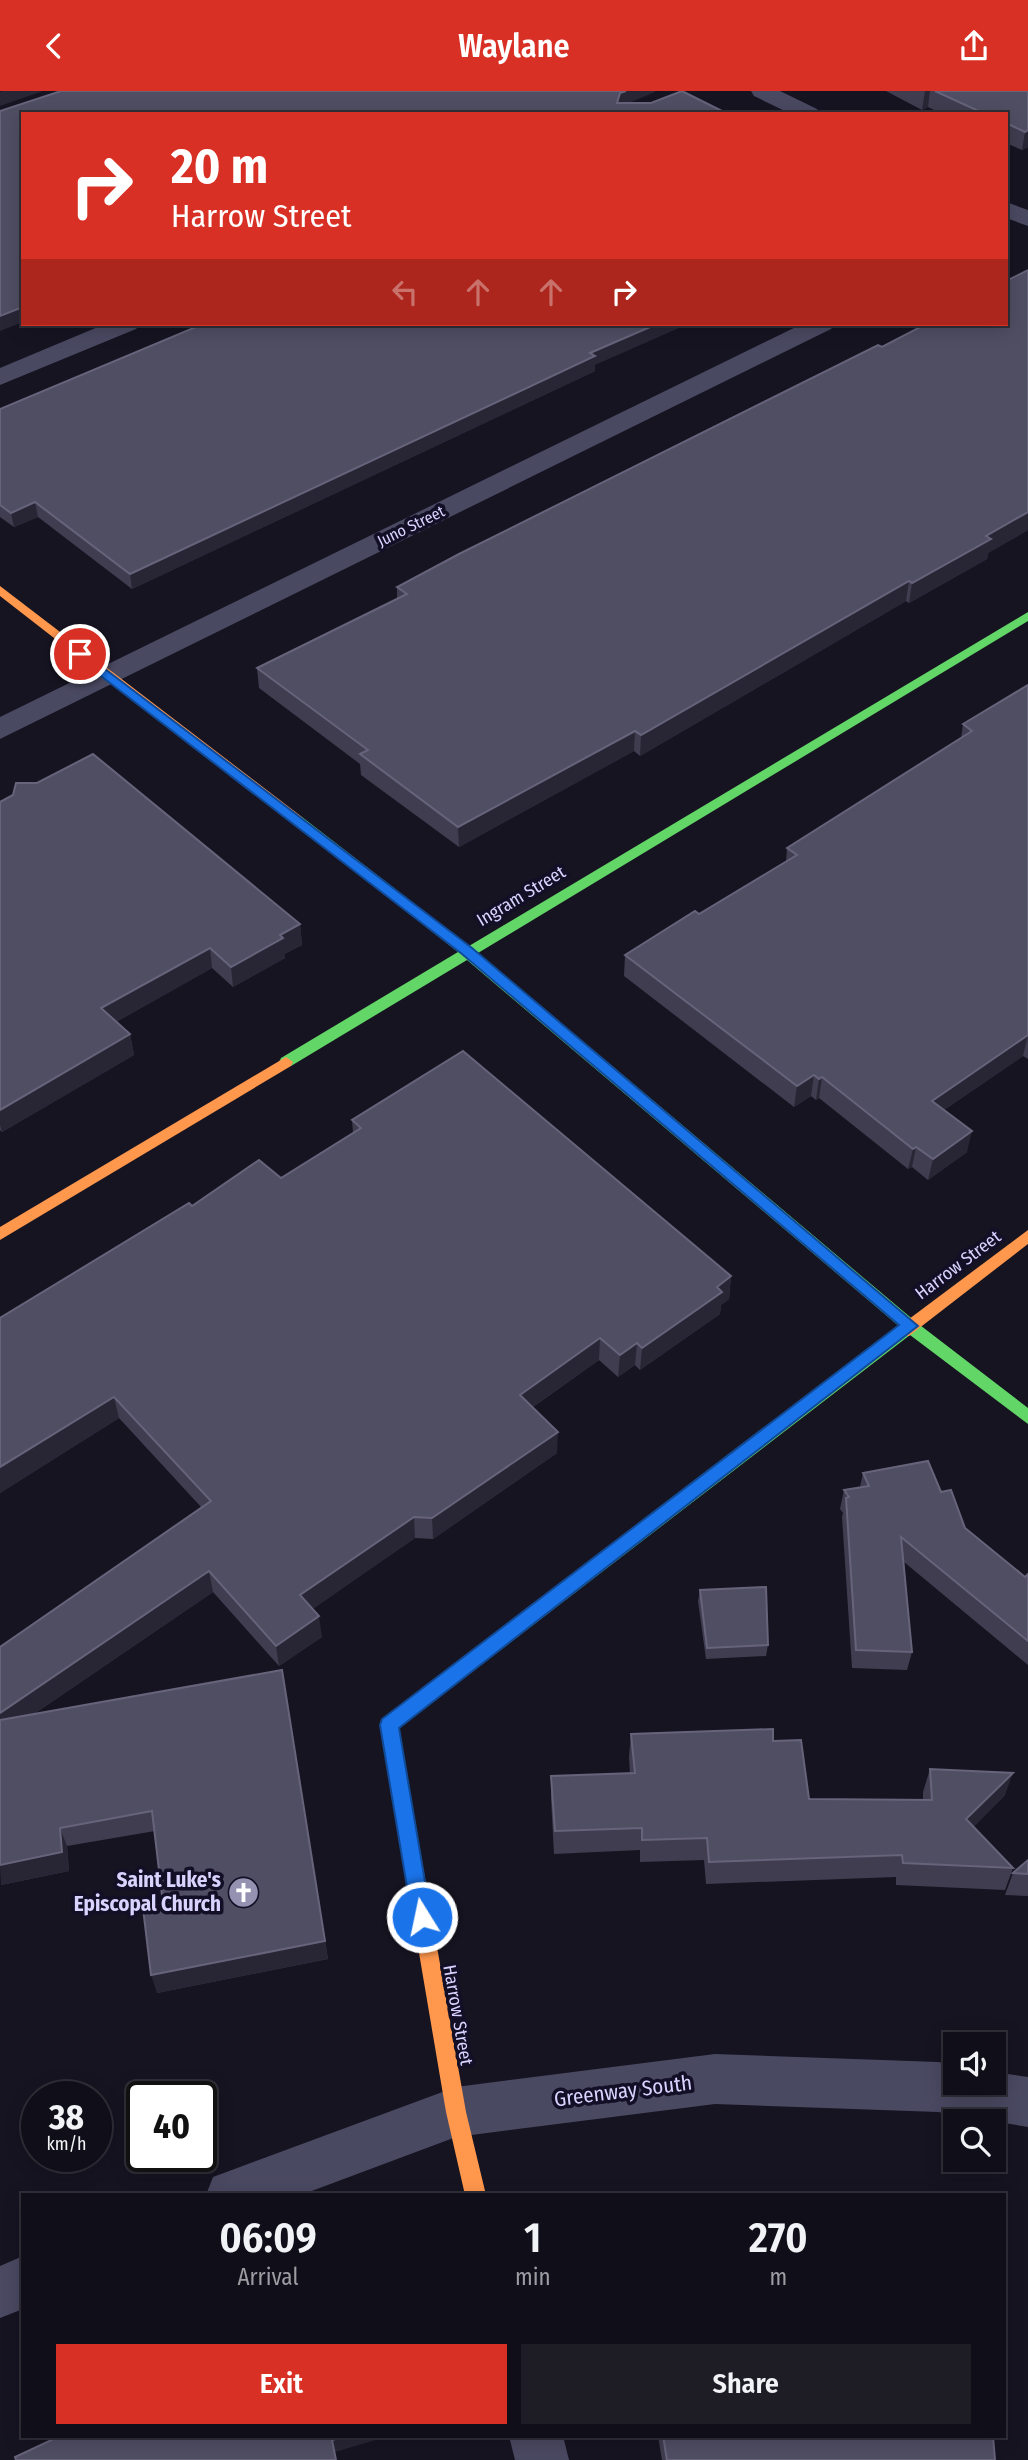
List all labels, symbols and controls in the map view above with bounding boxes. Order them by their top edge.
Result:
icon: back [35,27,73,65]
text: Waylane [458,27,570,65]
icon: share [955,27,993,65]
text: 20 m [171,137,268,196]
icon: right [56,140,147,231]
text: Harrow Street [171,197,352,235]
icon: left [386,273,424,311]
icon: ahead [459,273,497,311]
icon: ahead [532,273,570,311]
icon: right [605,273,643,311]
street label: Juno Street [374,501,449,550]
pin [50,624,110,684]
icon: arrive [61,635,99,673]
street label: Ingram Street [473,861,569,931]
street label: Harrow Street [911,1226,1005,1304]
place label: Saint Luke's Episcopal Church [74,1867,221,1917]
church icon: Saint Luke's Episcopal Church [227,1875,261,1909]
position arrow [385,1880,459,1954]
street label: Harrow Street [438,1963,478,2067]
map controls [943,2032,1006,2172]
button: sound [943,2032,1006,2095]
street label: Greenway South [553,2070,693,2112]
speed limit sign: 40 [126,2081,217,2172]
text: 38 [49,2096,84,2138]
button: search [943,2109,1006,2172]
text: km/h [46,2133,87,2155]
text: 06:09 [219,2213,317,2263]
text: 1 [524,2213,542,2263]
text: 270 [749,2213,808,2263]
text: Arrival [237,2263,298,2291]
text: min [515,2263,551,2291]
text: m [769,2263,787,2291]
button: Exit [56,2344,507,2424]
button: Share [521,2344,971,2424]

